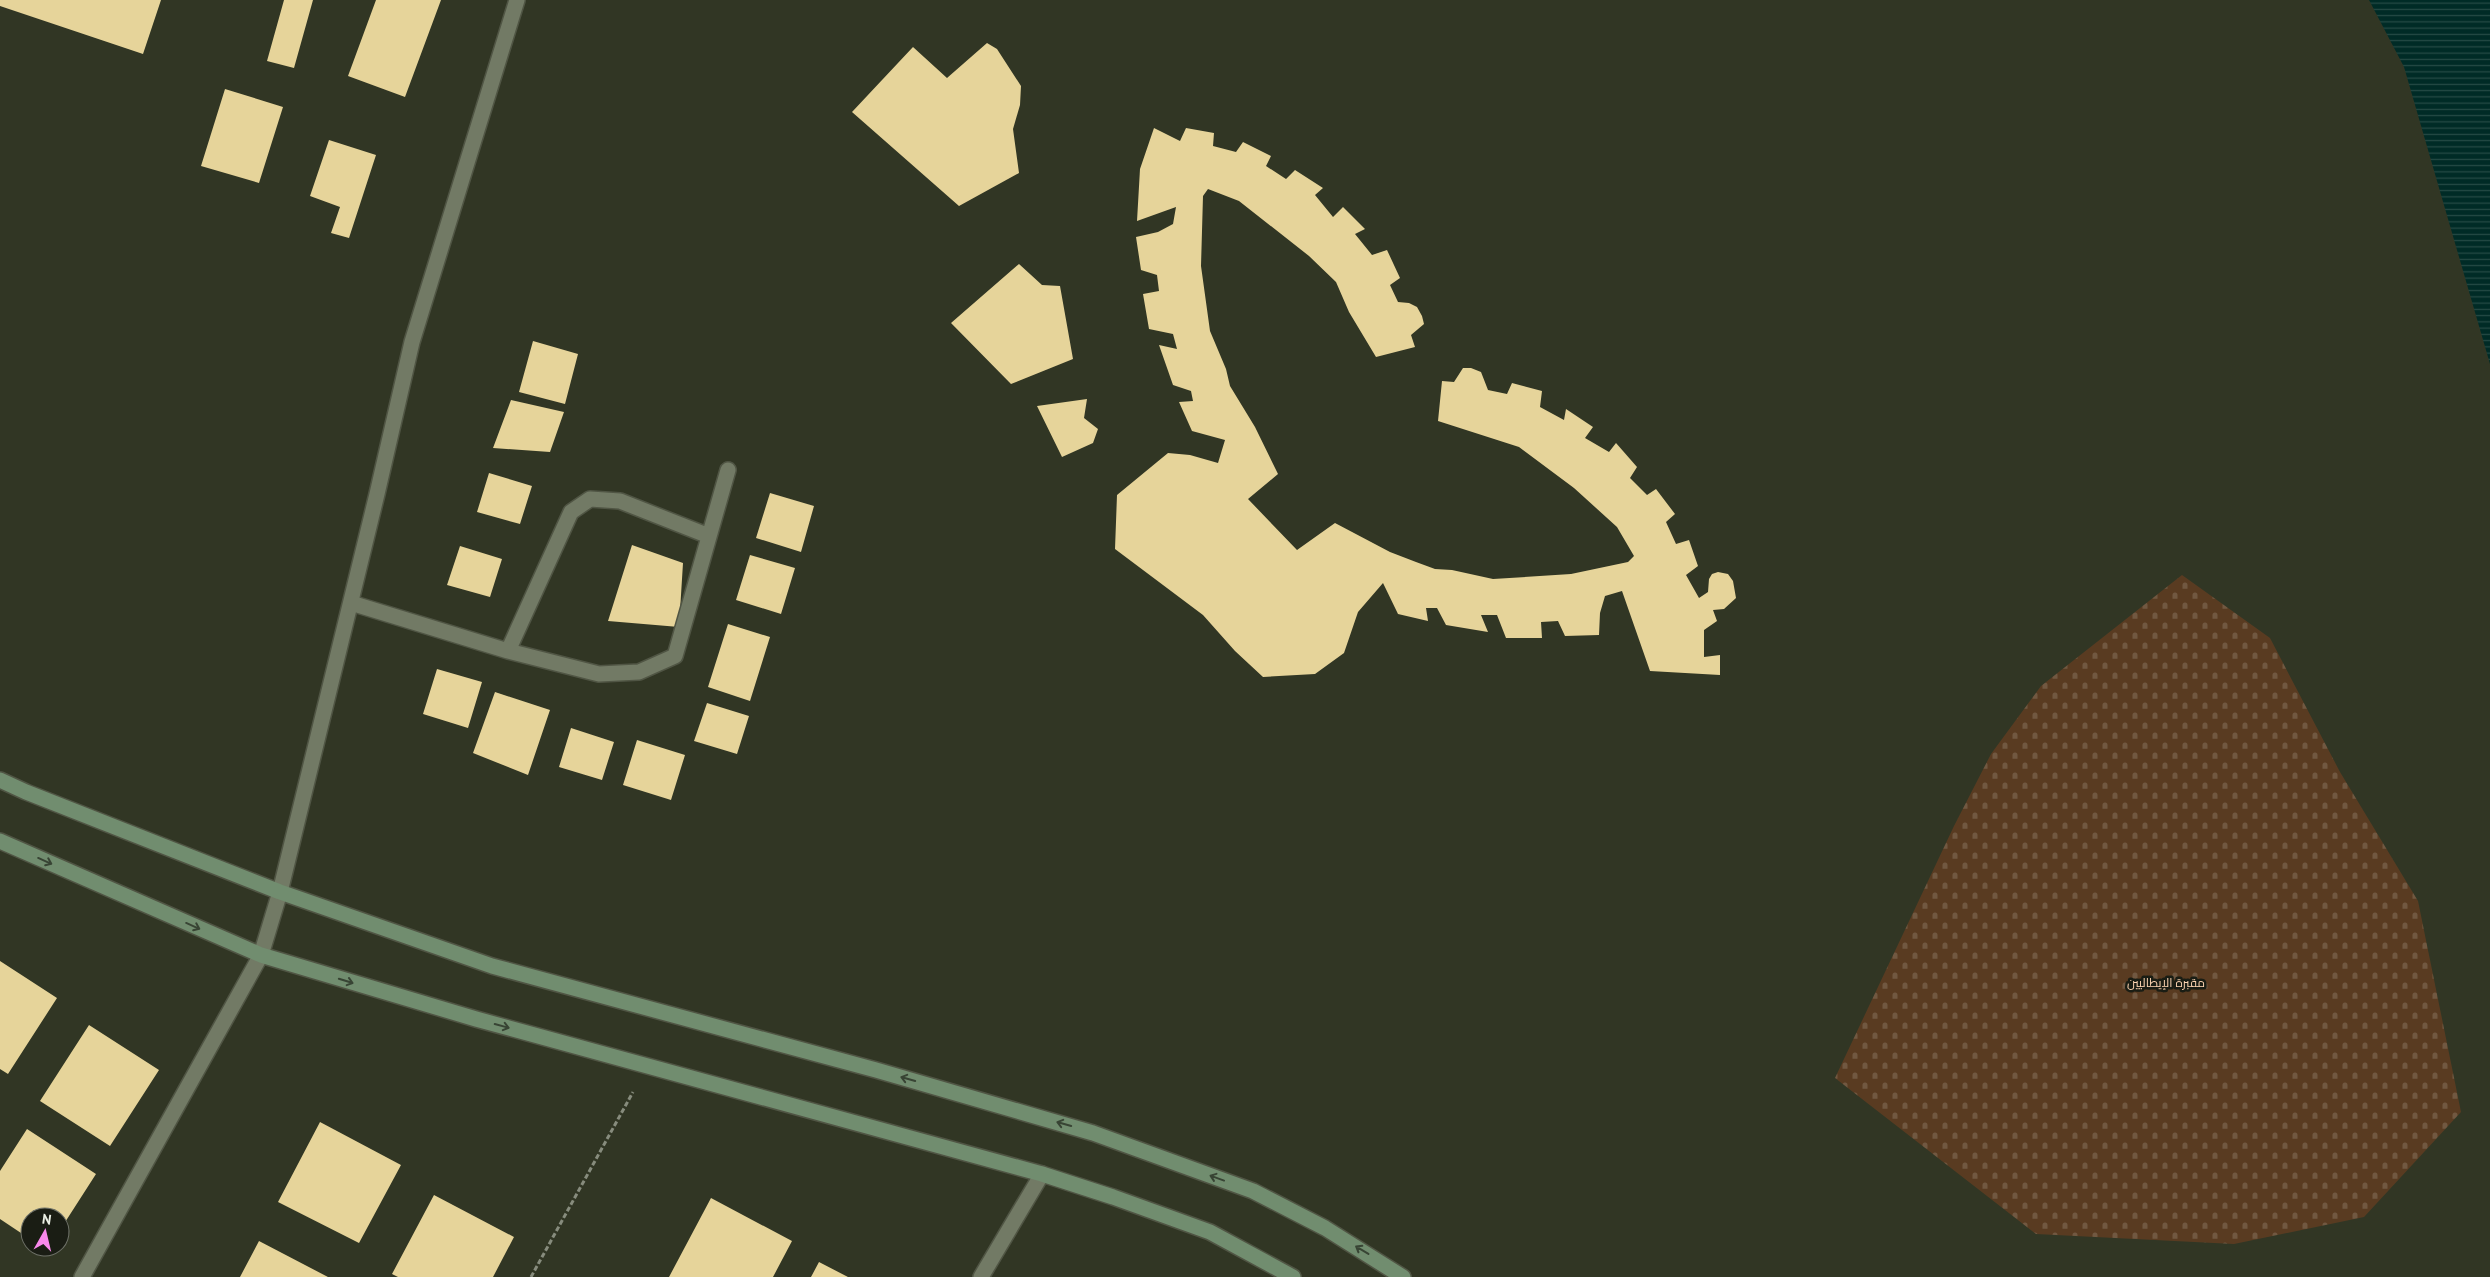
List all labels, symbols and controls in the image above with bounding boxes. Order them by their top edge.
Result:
one-way arrow [37,856,52,866]
one-way arrow [185,922,200,931]
park label: مقبرة الإيطاليين [2127,975,2205,990]
one-way arrow [338,976,354,986]
one-way arrow [494,1022,510,1032]
one-way arrow [900,1074,916,1084]
one-way arrow [1056,1119,1072,1129]
one-way arrow [1210,1173,1226,1182]
north arrow [20,1207,70,1257]
text: N [41,1210,53,1229]
one-way arrow [1356,1245,1370,1255]

